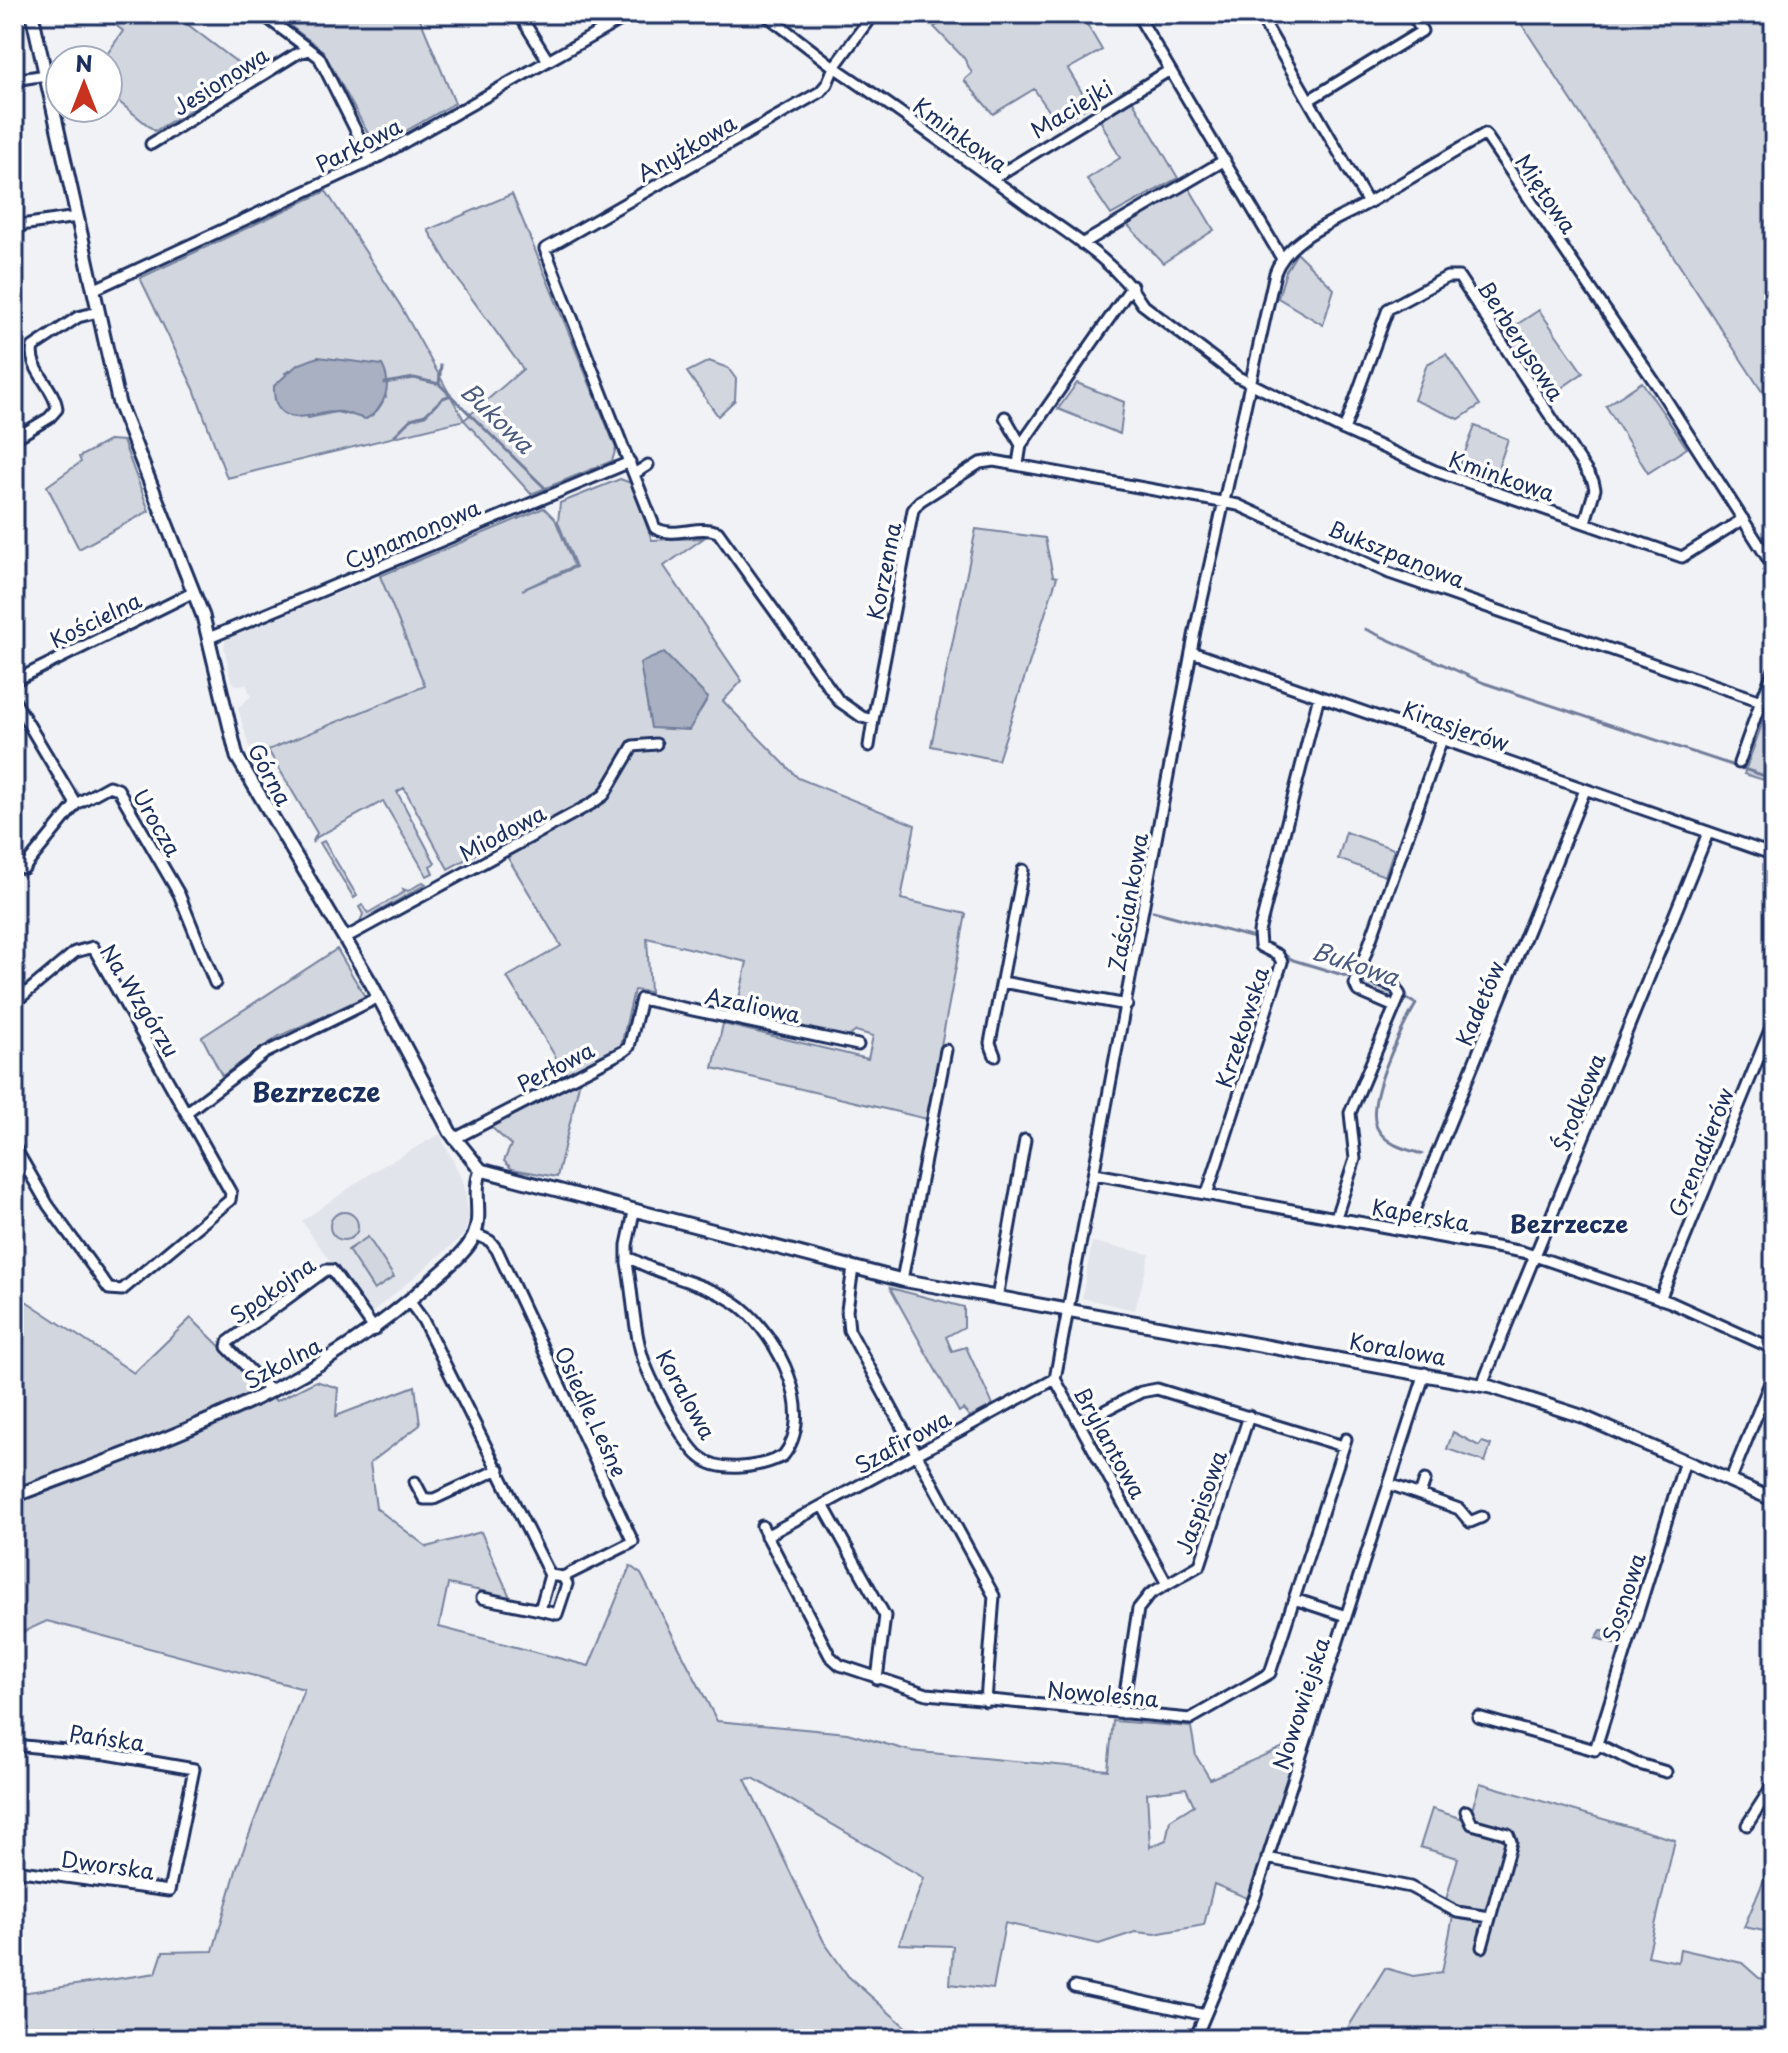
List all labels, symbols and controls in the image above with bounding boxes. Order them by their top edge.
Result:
street label: Jesionowa [166,37,275,123]
north arrow [44,44,124,124]
text: N [75,46,93,79]
street label: Maciejki [1024,71,1118,145]
street label: Kminkowa [907,88,1015,180]
street label: Anyżkowa [630,105,742,189]
street label: Parkowa [309,108,407,180]
street label: Miętowa [1508,146,1586,240]
street label: Berberysowa [1471,273,1573,407]
water label: Bukowa [453,373,543,462]
street label: Kminkowa [1445,442,1560,509]
street label: Cynamonowa [339,489,485,576]
street label: Bukszpanowa [1324,511,1471,596]
street label: Korzenna [857,519,909,623]
street label: Kościelna [44,583,147,655]
street label: Kirasjerów [1398,691,1514,759]
street label: Górna [241,737,301,811]
street label: Urocza [125,782,191,862]
street label: Miodowa [453,795,551,869]
street label: Zaściankowa [1099,830,1155,974]
water label: Bukowa [1308,931,1405,995]
street label: Na Wzgórzu [93,937,189,1063]
street label: Kadetów [1446,955,1512,1051]
street label: Krzekowska [1206,962,1276,1092]
street label: Azaliowa [702,978,804,1030]
street label: Perłowa [511,1032,600,1100]
street label: Środkowa [1543,1048,1613,1156]
district label: Bezrzecze [252,1072,380,1111]
street label: Grenadierów [1659,1083,1741,1221]
street label: Kaperska [1370,1189,1473,1239]
district label: Bezrzecze [1510,1205,1628,1241]
street label: Spokojna [223,1247,322,1331]
street label: Koralowa [1347,1323,1449,1373]
street label: Szkolna [237,1328,327,1396]
street label: Osiedle Leśne [547,1340,637,1482]
street label: Koralowa [649,1343,725,1445]
street label: Brylantowa [1067,1380,1156,1504]
street label: Szafirowa [848,1401,957,1481]
street label: Jaspisowa [1166,1445,1234,1559]
street label: Sosnowa [1593,1548,1653,1646]
street label: Nowowiejska [1263,1632,1337,1774]
street label: Nowoleśna [1046,1672,1160,1714]
street label: Pańska [67,1715,147,1759]
street label: Dworska [59,1841,157,1887]

